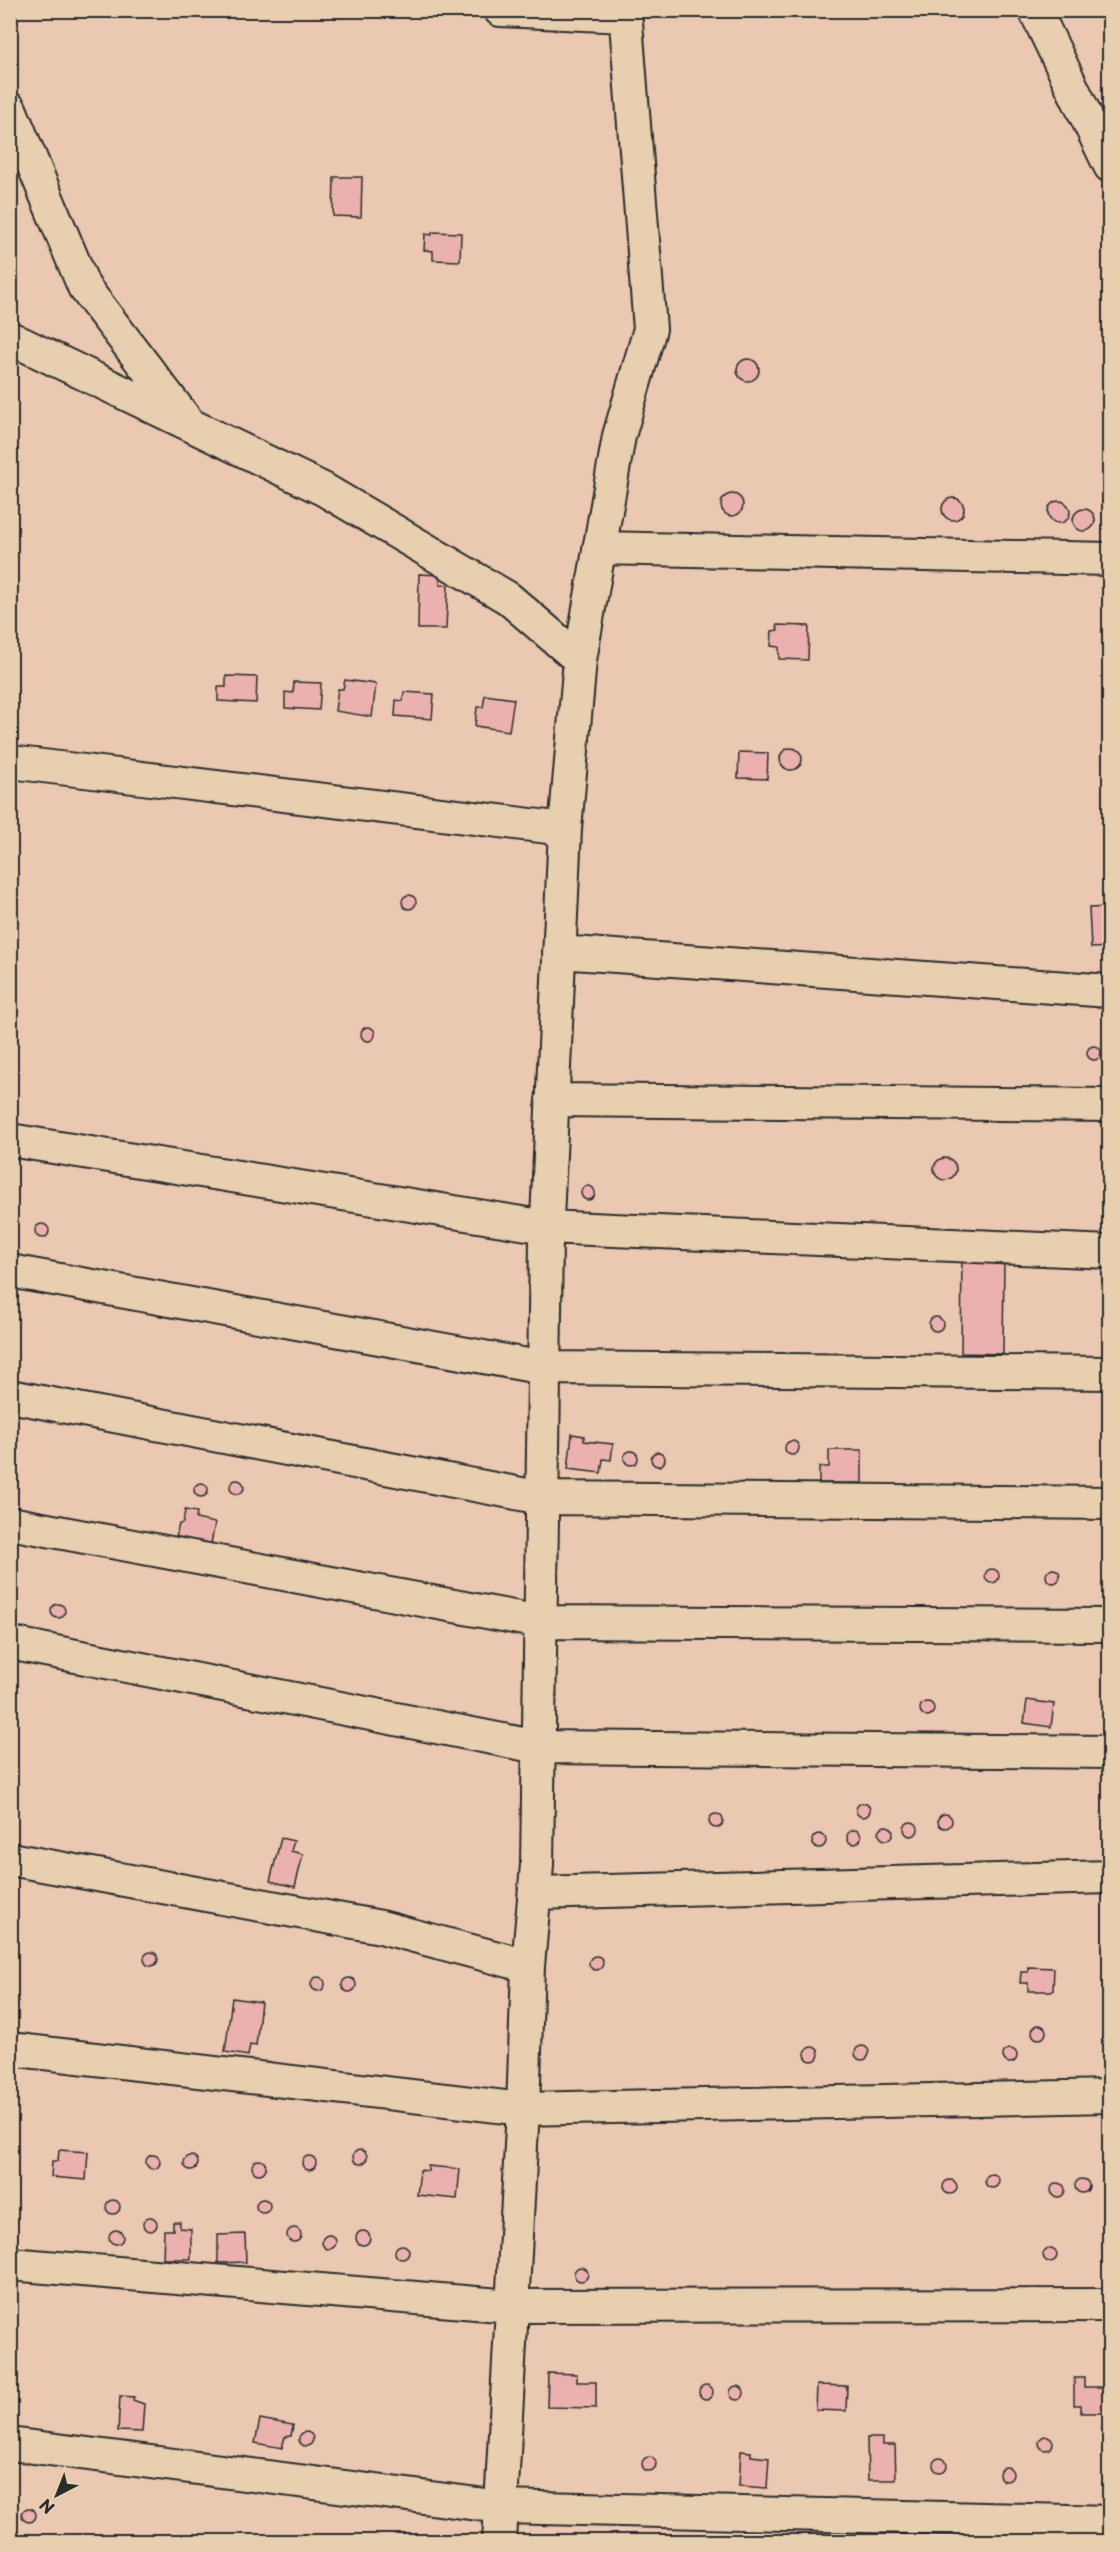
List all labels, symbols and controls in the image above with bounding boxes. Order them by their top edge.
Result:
north arrow [27,2465,87,2525]
text: N [34,2494,59,2520]

